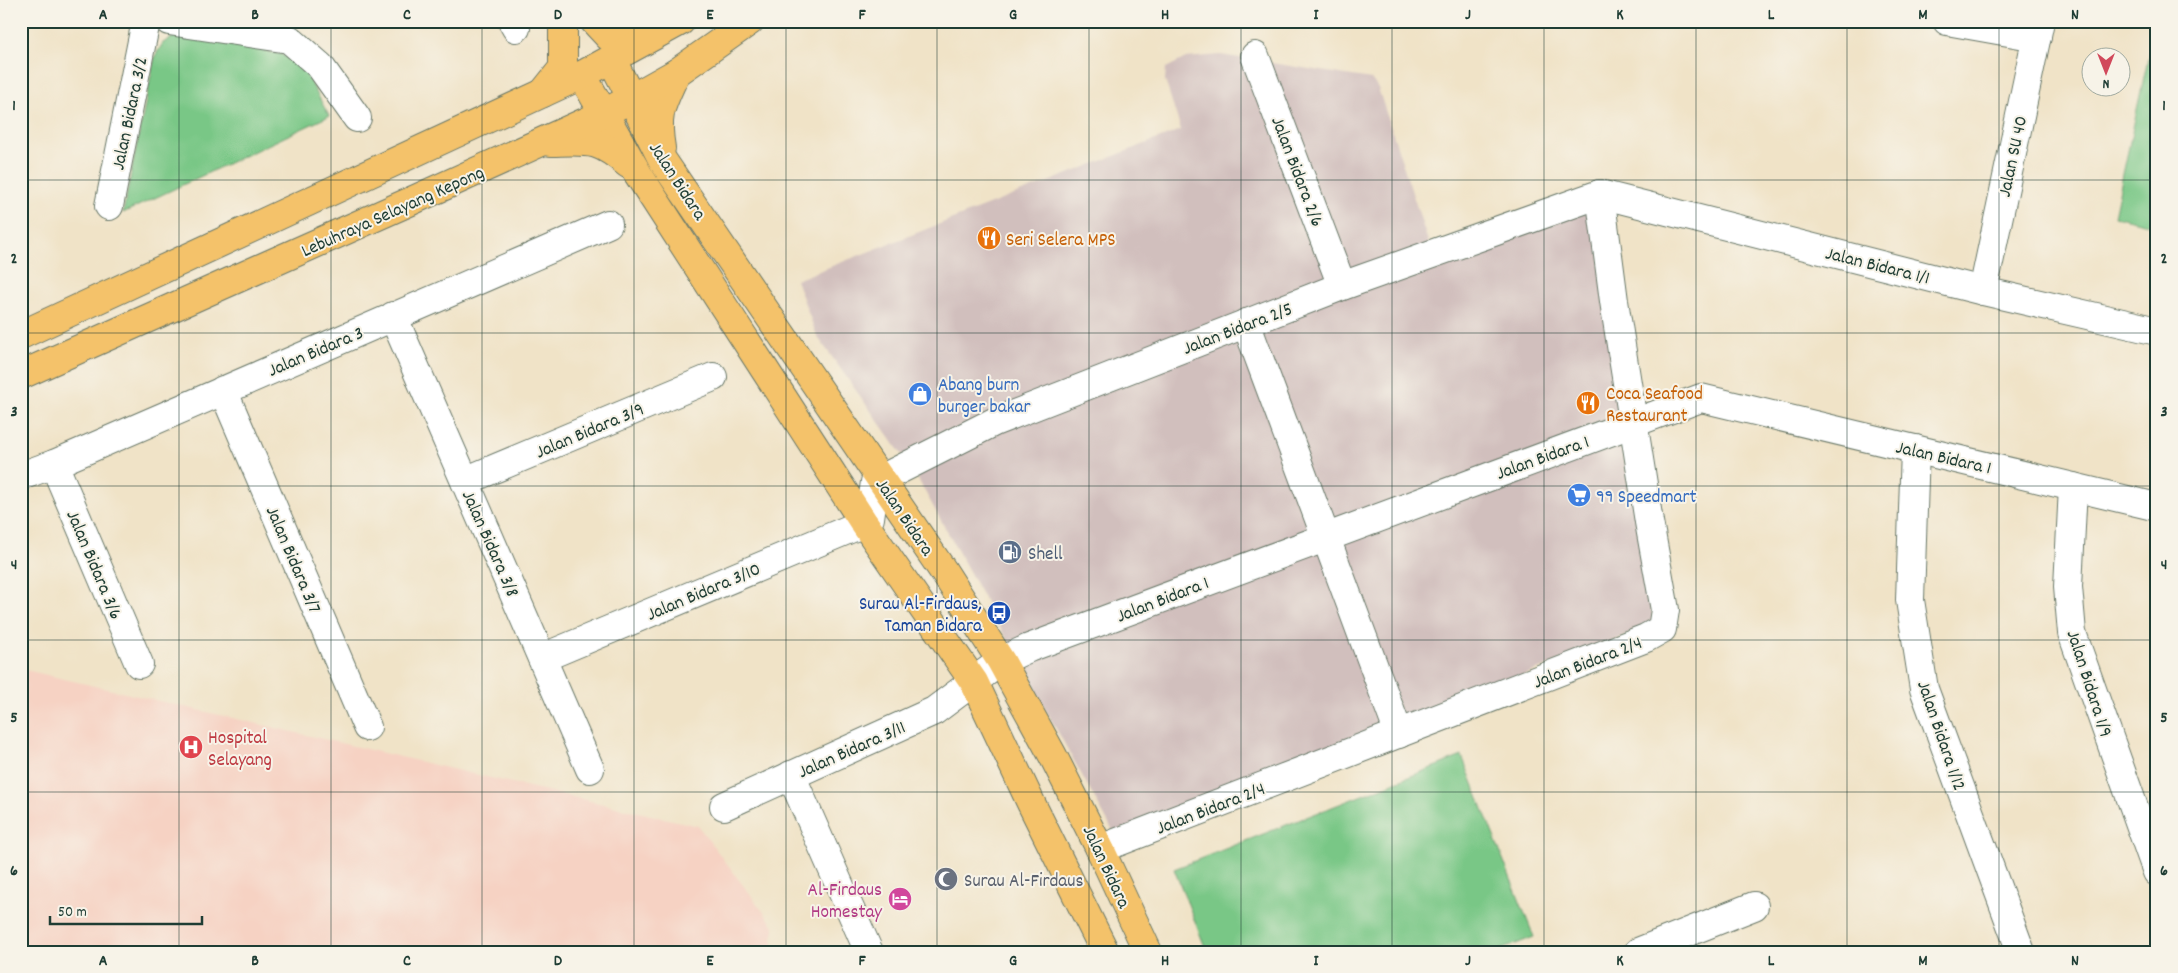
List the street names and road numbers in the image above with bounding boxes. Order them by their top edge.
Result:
street label: Jalan Bidara 3/2 [106,55,157,173]
street label: Jalan Bidara 2/6 [1262,113,1329,231]
street label: Jalan SU 40 [1993,114,2036,200]
street label: Jalan Bidara [641,137,712,227]
street label: Lebuhraya Selayang Kepong [298,161,489,266]
street label: Jalan Bidara 1/1 [1822,241,1932,293]
street label: Jalan Bidara 2/5 [1179,297,1297,364]
street label: Jalan Bidara 3 [264,321,368,385]
street label: Jalan Bidara 3/9 [532,397,649,467]
street label: Jalan Bidara 1 [1493,430,1593,489]
street label: Jalan Bidara 1 [1893,435,1994,483]
street label: Jalan Bidara [867,474,940,563]
street label: Jalan Bidara 3/8 [453,487,524,602]
street label: Jalan Bidara 3/7 [257,503,327,618]
street label: Jalan Bidara 3/6 [58,507,128,624]
street label: Jalan Bidara 3/10 [643,557,766,629]
street label: Jalan Bidara 1 [1113,571,1213,631]
street label: Jalan Bidara 1/9 [2058,627,2118,741]
street label: Jalan Bidara 2/4 [1530,631,1647,697]
street label: Jalan Bidara 1/12 [1908,677,1971,795]
street label: Jalan Bidara 3/11 [794,715,911,787]
street label: Jalan Bidara 2/4 [1153,777,1270,843]
street label: Jalan Bidara [1074,822,1136,914]

